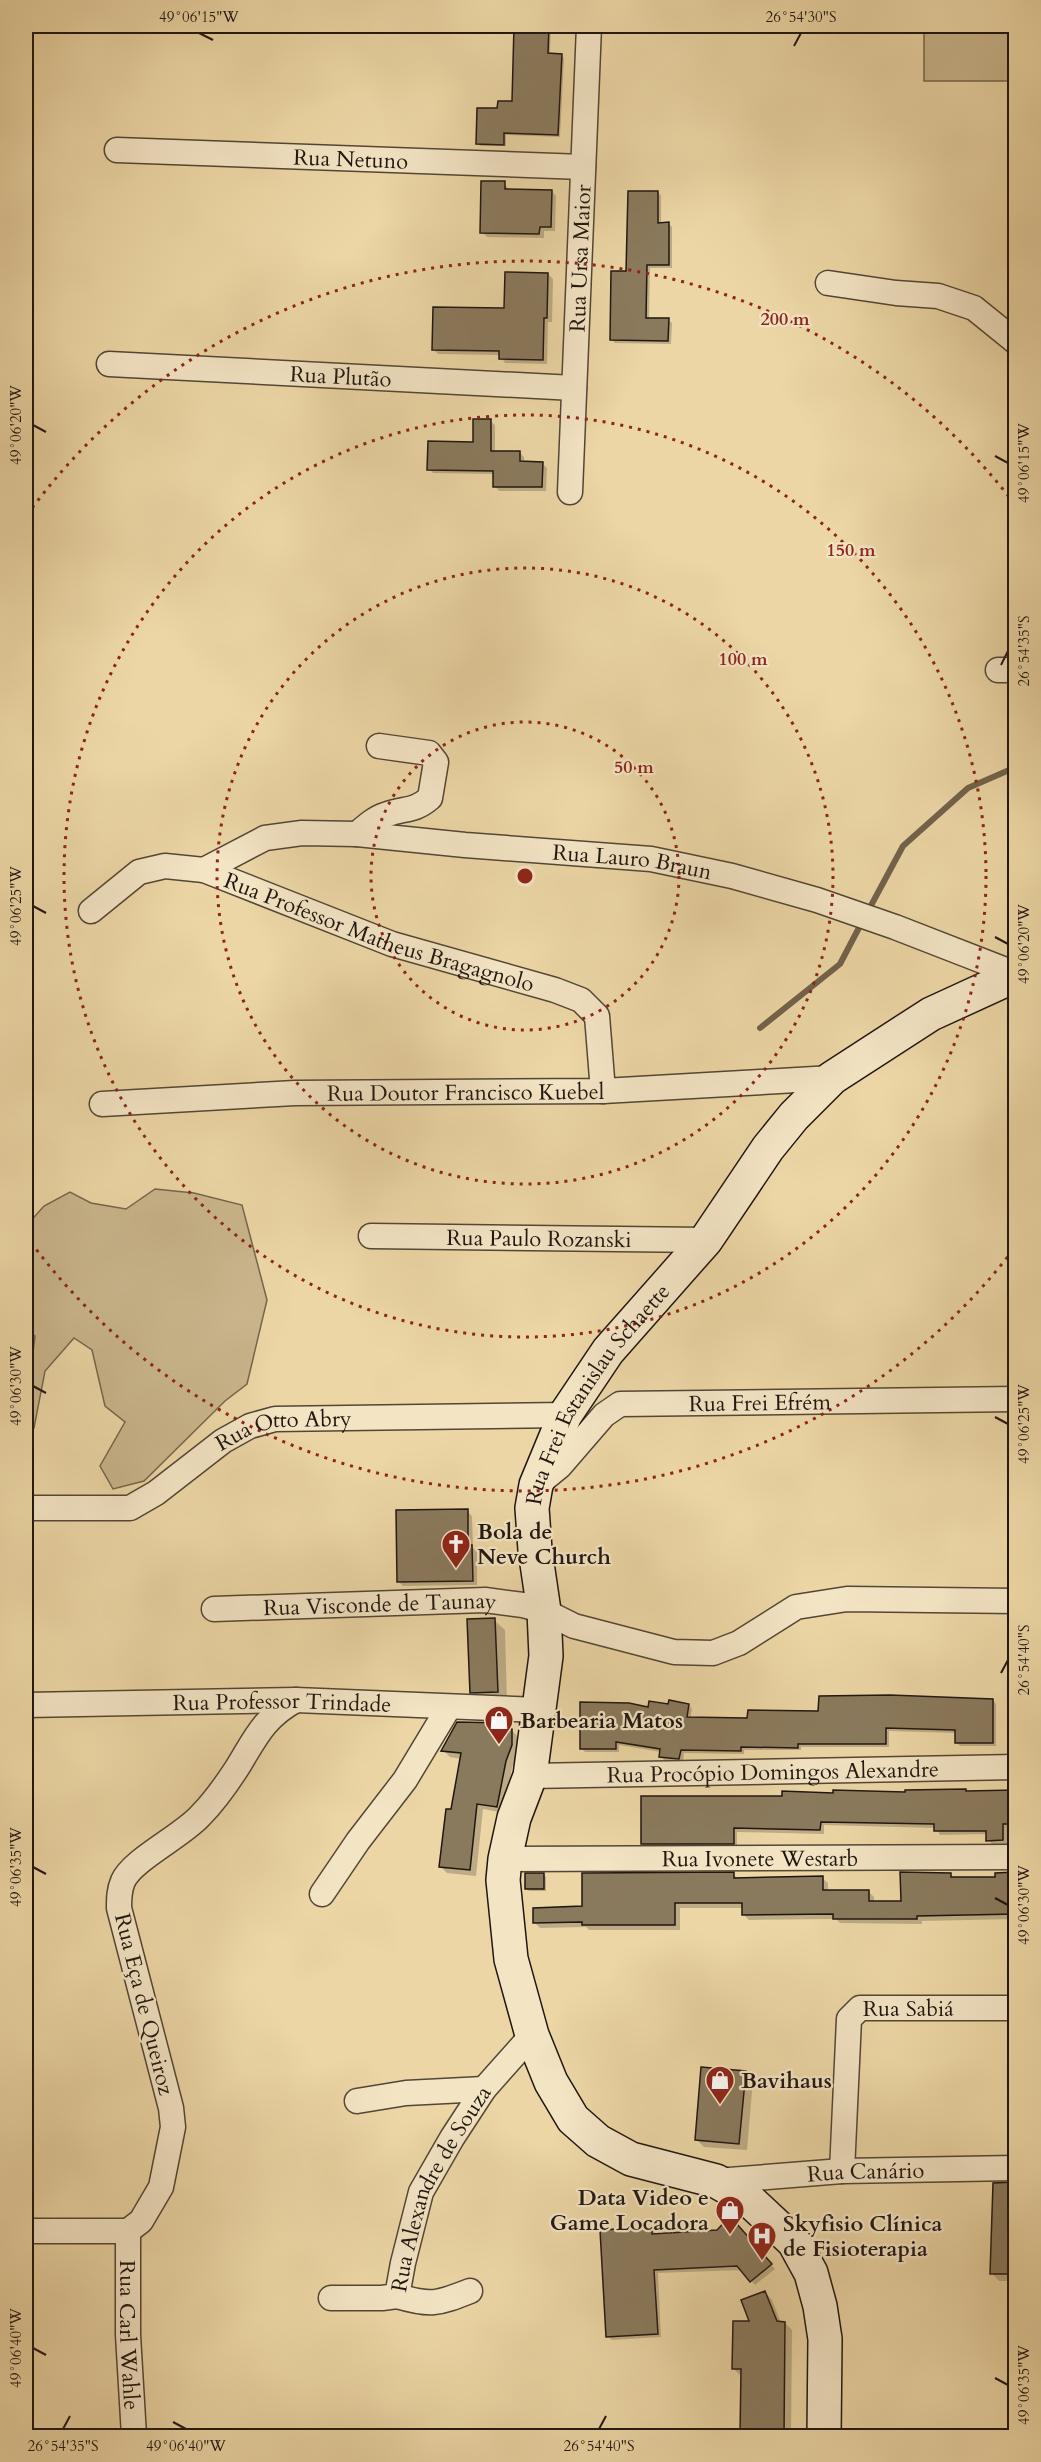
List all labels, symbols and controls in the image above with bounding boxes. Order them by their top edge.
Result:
text: 49°06'15"W [159,7,239,27]
text: 26°54'30"S [766,7,836,27]
street label: Rua Netuno [293,142,409,177]
street label: Rua Ursa Maior [563,183,599,333]
text: 200 m [760,307,810,332]
street label: Rua Plutão [289,359,392,395]
text: 49°06'20"W [6,385,26,465]
text: 49°06'15"W [1014,423,1034,503]
text: 150 m [826,538,876,563]
text: 26°54'35"S [1014,616,1034,686]
text: 100 m [718,647,768,672]
text: 50 m [614,755,654,780]
street label: Rua Lauro Braun [551,838,715,887]
street label: Rua Professor Matheus Bragagnolo [220,865,538,999]
text: 49°06'25"W [6,866,26,946]
centre of rings [515,866,535,886]
text: 49°06'20"W [1014,904,1034,984]
street label: Rua Doutor Francisco Kuebel [327,1077,605,1109]
street label: Rua Paulo Rozanski [446,1223,632,1255]
street label: Rua Frei Estanislau Schaette [519,1277,677,1507]
text: 49°06'30"W [6,1346,26,1426]
text: 49°06'25"W [1014,1384,1034,1464]
street label: Rua Frei Efrém [688,1387,832,1419]
street label: Rua Otto Abry [210,1404,352,1458]
place label: Bola de Neve Church [477,1517,611,1572]
church icon: Bola de Neve Church [440,1528,472,1570]
street label: Rua Visconde de Taunay [263,1586,499,1623]
text: 26°54'40"S [1014,1625,1034,1695]
street label: Rua Professor Trindade [172,1686,392,1720]
shop icon: Barbearia Matos [483,1704,515,1746]
place label: Barbearia Matos [520,1706,683,1736]
street label: Rua Procópio Domingos Alexandre [607,1754,939,1791]
text: 49°06'35"W [6,1827,26,1907]
street label: Rua Ivonete Westarb [662,1844,858,1874]
text: 49°06'30"W [1014,1865,1034,1945]
street label: Rua Eça de Queiroz [107,1910,181,2098]
street label: Rua Sabiá [863,1994,954,2024]
shop icon: Bavihaus [704,2064,736,2106]
place label: Bavihaus [741,2066,832,2096]
street label: Rua Alexandre de Souza [384,2080,499,2294]
street label: Rua Canário [806,2156,925,2190]
place label: Data Video e Game Locadora [550,2183,709,2238]
shop icon: Data Video e Game Locadora [714,2194,746,2236]
place label: Skyfisio Clínica de Fisioterapia [783,2209,943,2264]
hospital icon: Skyfisio Clínica de Fisioterapia [746,2220,778,2262]
street label: Rua Carl Wahle [112,2260,146,2411]
text: 49°06'40"W [6,2308,26,2388]
text: 49°06'35"W [1014,2345,1034,2425]
text: 26°54'35"S [28,2436,98,2456]
text: 49°06'40"W [146,2436,226,2456]
text: 26°54'40"S [564,2436,634,2456]

